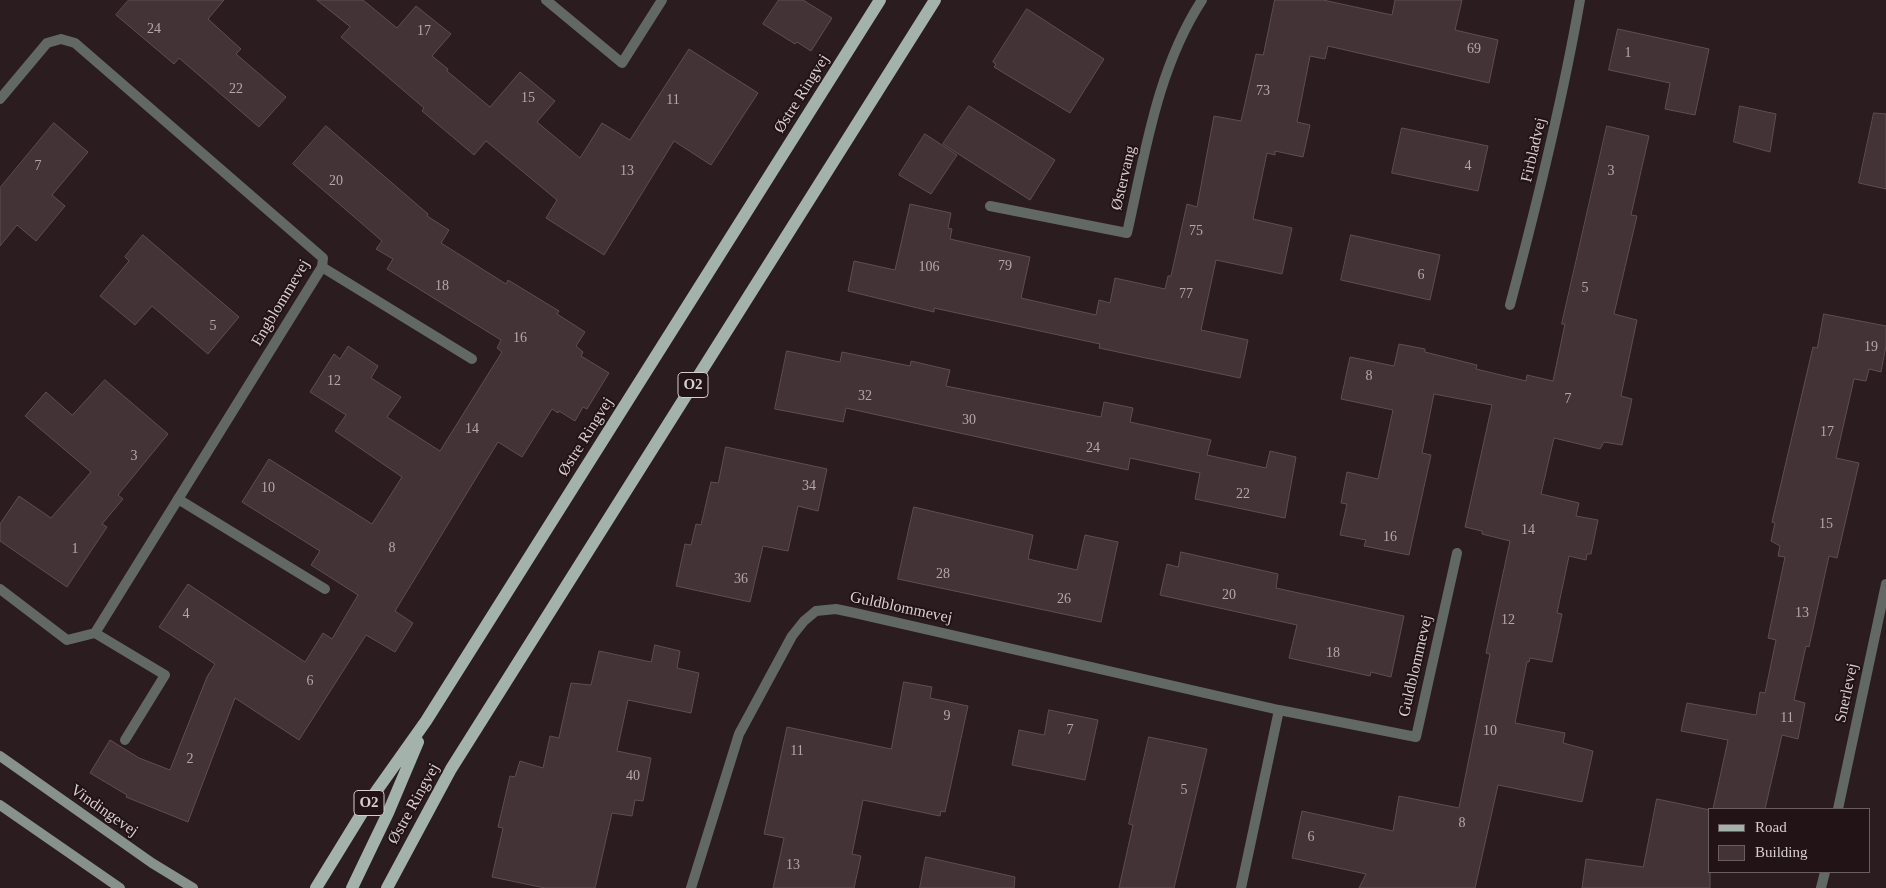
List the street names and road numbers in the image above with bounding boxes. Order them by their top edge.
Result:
street label: Østre Ringvej [770,51,834,137]
street label: Firbladvej [1517,116,1551,184]
street label: Østervang [1107,144,1141,212]
street label: Engblommevej [248,256,314,350]
road number: O2 [678,372,708,398]
street label: Østre Ringvej [554,394,618,480]
street label: Guldblommevej [848,588,954,628]
street label: Guldblommevej [1395,613,1437,719]
street label: Snerlevej [1831,661,1863,725]
street label: Østre Ringvej [384,760,444,848]
street label: Vindingevej [66,781,142,841]
road number: O2 [354,790,384,816]

